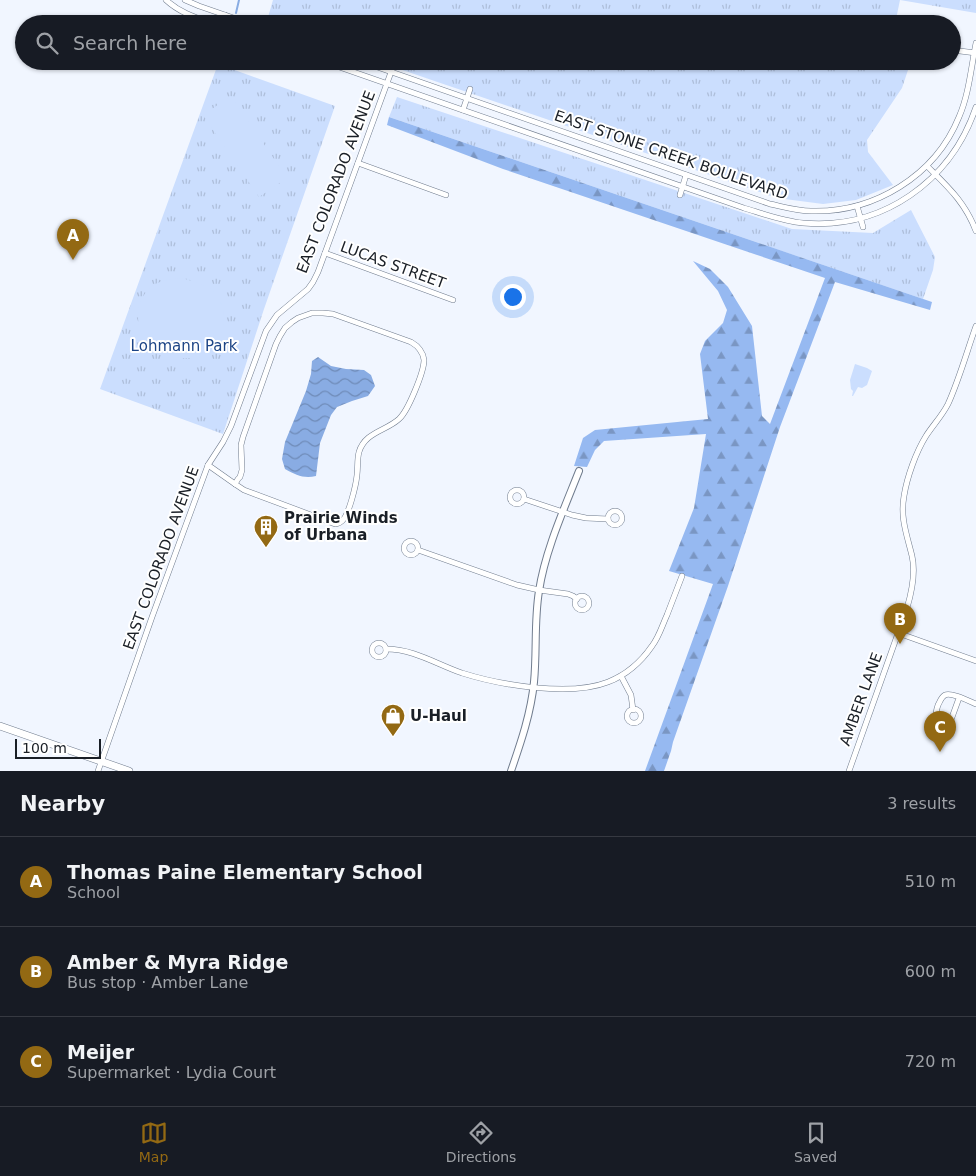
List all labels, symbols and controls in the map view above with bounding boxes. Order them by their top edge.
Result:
search box [15,15,961,70]
icon: search [33,29,61,57]
text: Search here [73,32,187,54]
street label: EAST COLORADO AVENUE [293,88,379,276]
street label: EAST STONE CREEK BOULEVARD [552,106,790,204]
pin: A [57,219,89,260]
street label: LUCAS STREET [338,238,449,293]
your location [500,284,526,310]
park label: Lohmann Park [131,337,238,355]
street label: EAST COLORADO AVENUE [119,464,203,652]
place label: Prairie Winds of Urbana [284,509,398,544]
building icon: Prairie Winds of Urbana [253,514,279,548]
pin: B [884,603,916,644]
street label: AMBER LANE [836,650,886,748]
shop icon: U-Haul [380,703,406,737]
place label: U-Haul [410,707,467,725]
pin: C [924,711,956,752]
scale bar [15,736,101,759]
text: 100 m [22,740,67,756]
text: Nearby [20,792,105,816]
text: 3 results [887,794,956,813]
text: Thomas Paine Elementary School [67,861,423,883]
text: A [30,872,42,891]
text: 510 m [905,872,956,891]
text: School [67,883,120,902]
text: Amber & Myra Ridge [67,951,289,973]
text: B [30,962,42,981]
text: 600 m [905,962,956,981]
text: Bus stop · Amber Lane [67,973,248,992]
text: Meijer [67,1041,134,1063]
text: C [30,1052,42,1071]
text: 720 m [905,1052,956,1071]
text: Supermarket · Lydia Court [67,1063,276,1082]
tab: Map [139,1119,168,1165]
tab: Directions [446,1119,516,1165]
tab: Saved [794,1119,837,1165]

